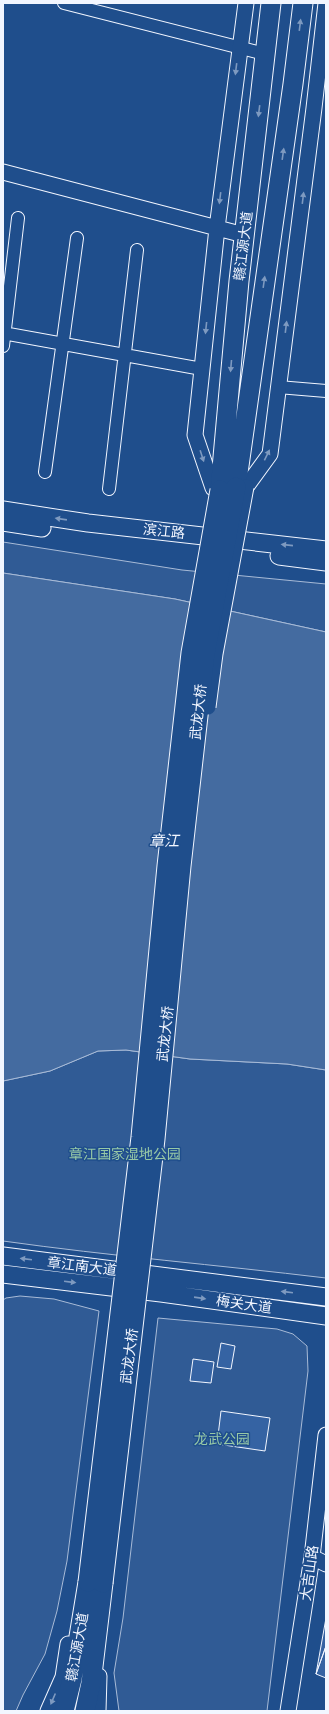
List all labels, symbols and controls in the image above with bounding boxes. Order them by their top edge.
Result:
one-way arrow [297,19,303,31]
one-way arrow [233,63,239,75]
one-way arrow [255,105,262,117]
one-way arrow [280,148,286,160]
one-way arrow [217,192,224,204]
one-way arrow [299,192,306,204]
street label: 赣江源大道 [230,210,255,282]
one-way arrow [261,276,267,288]
one-way arrow [283,321,289,333]
one-way arrow [203,322,210,334]
one-way arrow [228,360,234,372]
one-way arrow [264,449,270,461]
one-way arrow [199,450,205,462]
one-way arrow [55,516,67,522]
street label: 滨江路 [142,520,186,541]
one-way arrow [281,542,293,549]
street label: 武龙大桥 [186,683,209,741]
water label: 章江 [149,831,181,849]
street label: 武龙大桥 [153,1005,176,1063]
park label: 章江国家湿地公园 [69,1145,181,1162]
street label: 章江南大道 [46,1253,118,1278]
one-way arrow [20,1256,32,1262]
one-way arrow [64,1279,76,1285]
one-way arrow [281,1289,293,1295]
street label: 梅关大道 [215,1291,273,1316]
one-way arrow [194,1295,206,1301]
street label: 武龙大桥 [117,1327,140,1385]
park label: 龙武公园 [194,1430,250,1447]
street label: 大吉山路 [296,1544,321,1602]
street label: 赣江源大道 [62,1611,91,1683]
one-way arrow [50,1694,56,1705]

